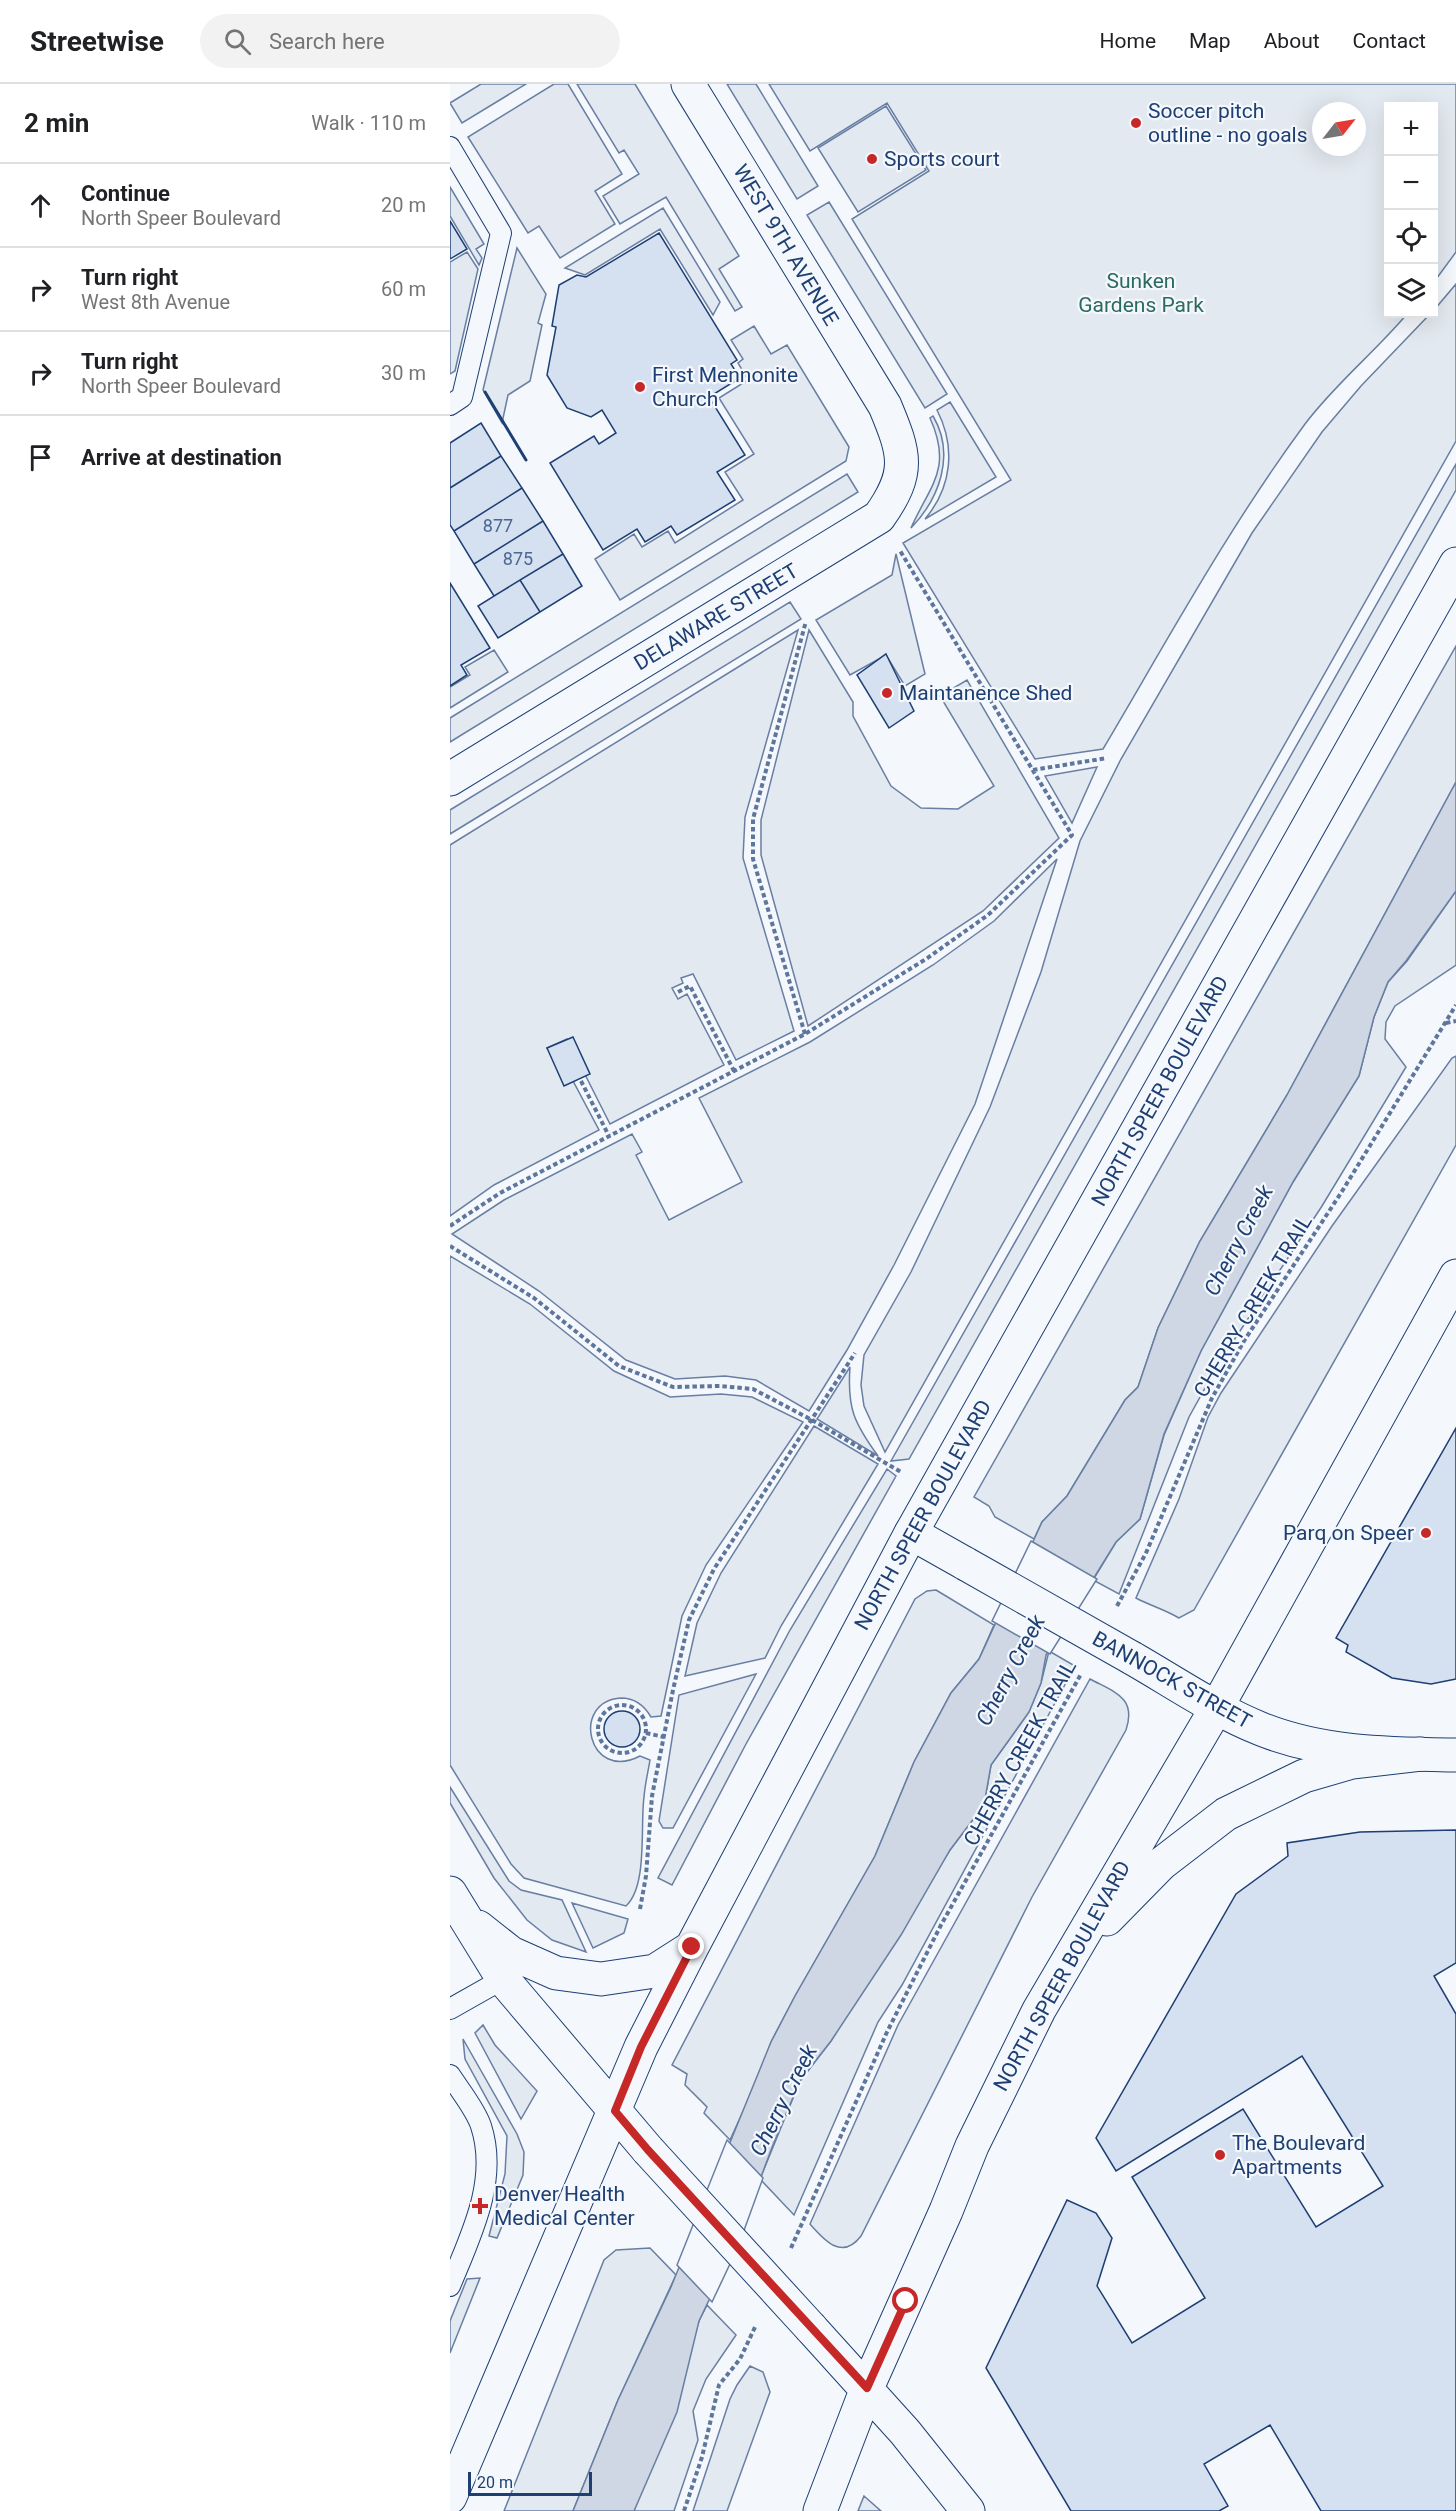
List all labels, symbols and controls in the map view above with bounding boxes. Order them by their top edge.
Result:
search box [200,14,620,68]
text: Streetwise [30,25,164,58]
icon: search [221,25,254,58]
text: Search here [269,29,385,54]
text: Home [1100,29,1156,53]
text: Map [1189,29,1231,53]
text: About [1264,29,1320,53]
text: Contact [1353,29,1426,53]
place label: Soccer pitch outline - no goals [1148,99,1308,147]
north arrow [1312,102,1366,156]
map controls [1384,102,1438,318]
button: + [1384,102,1438,156]
text: 2 min [24,108,89,138]
text: Walk · 110 m [311,111,426,135]
marker: Soccer pitch outline - no goals [1129,116,1143,130]
place label: Sports court [884,147,1000,171]
marker: Sports court [865,152,879,166]
button: − [1384,156,1438,210]
street label: WEST 9TH AVENUE [728,160,844,330]
text: Continue [81,181,170,206]
icon: ahead [24,189,57,222]
text: 20 m [381,193,426,217]
text: North Speer Boulevard [81,206,281,230]
button: locate [1384,210,1438,264]
button: layers [1384,264,1438,318]
text: Turn right [81,265,178,290]
park label: Sunken Gardens Park [1078,269,1204,317]
icon: right [24,273,57,306]
text: 60 m [381,277,426,301]
text: West 8th Avenue [81,290,230,314]
text: Turn right [81,349,178,374]
icon: right [24,357,57,390]
text: 30 m [381,361,426,385]
place label: First Mennonite Church [652,363,798,411]
text: North Speer Boulevard [81,374,281,398]
marker: First Mennonite Church [633,380,647,394]
icon: arrive [24,441,57,474]
text: Arrive at destination [81,445,282,470]
house number: 877 [483,515,513,536]
house number: 875 [503,548,533,569]
street label: DELAWARE STREET [630,558,803,675]
place label: Maintanence Shed [899,681,1072,705]
marker: Maintanence Shed [880,686,894,700]
street label: NORTH SPEER BOULEVARD [1087,972,1233,1210]
water label: Cherry Creek [1199,1180,1279,1300]
street label: CHERRY CREEK TRAIL [1189,1210,1317,1402]
street label: NORTH SPEER BOULEVARD [850,1396,996,1634]
place label: Parq on Speer [1283,1521,1414,1545]
marker: Parq on Speer [1419,1526,1433,1540]
water label: Cherry Creek [971,1610,1051,1730]
street label: BANNOCK STREET [1088,1626,1256,1734]
street label: CHERRY CREEK TRAIL [959,1656,1081,1850]
street label: NORTH SPEER BOULEVARD [989,1857,1135,2095]
route end [678,1933,704,1959]
water label: Cherry Creek [745,2039,823,2160]
place label: The Boulevard Apartments [1232,2131,1365,2179]
marker: The Boulevard Apartments [1213,2148,1227,2162]
place label: Denver Health Medical Center [494,2182,635,2230]
marker: Denver Health Medical Center [471,2197,489,2215]
route start [892,2287,918,2313]
scale bar [468,2469,592,2496]
text: 20 m [477,2473,513,2492]

